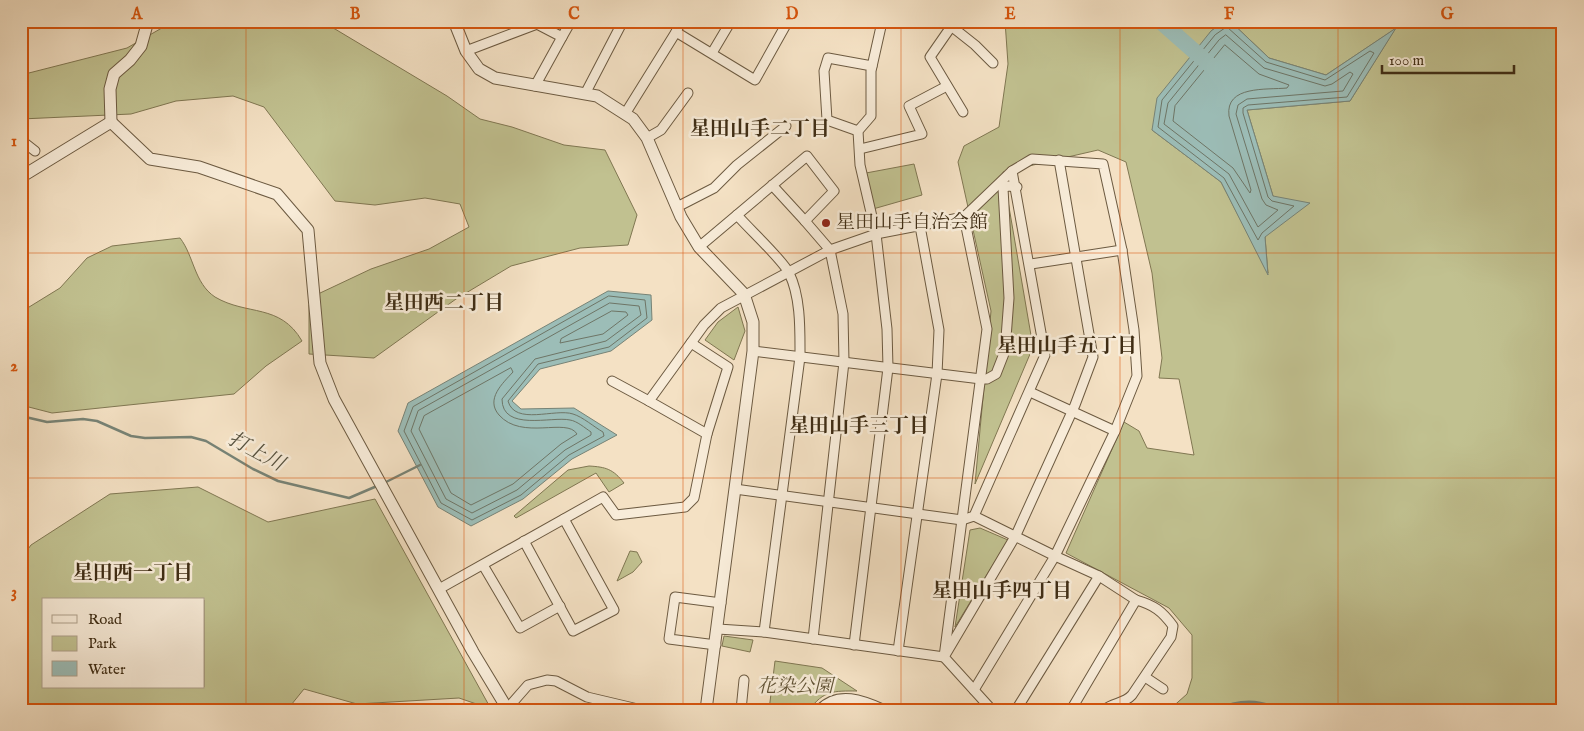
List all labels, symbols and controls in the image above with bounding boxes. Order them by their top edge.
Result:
text: A [131,5,144,25]
text: B [350,5,361,25]
text: C [568,5,580,25]
text: D [786,5,799,25]
text: E [1004,5,1016,25]
text: F [1224,5,1235,25]
text: G [1441,5,1454,25]
scale bar [1382,42,1514,74]
text: 100 m [1389,51,1425,70]
district label: 星田山手二丁目 [690,117,830,142]
text: 1 [11,132,17,152]
place label: 星田山手自治会館 [836,211,988,235]
marker: 星田山手自治会館 [820,217,832,229]
district label: 星田西二丁目 [384,291,504,316]
district label: 星田山手五丁目 [997,334,1137,359]
text: 2 [10,357,18,377]
district label: 星田山手三丁目 [789,414,929,439]
water label: 打上川 [224,427,290,478]
district label: 星田西一丁目 [73,561,193,586]
district label: 星田山手四丁目 [932,579,1072,604]
text: 3 [11,583,17,603]
legend [42,598,205,688]
text: Road [88,610,123,629]
text: Park [88,634,118,653]
text: Water [88,660,126,679]
park label: 花染公園 [757,675,836,699]

